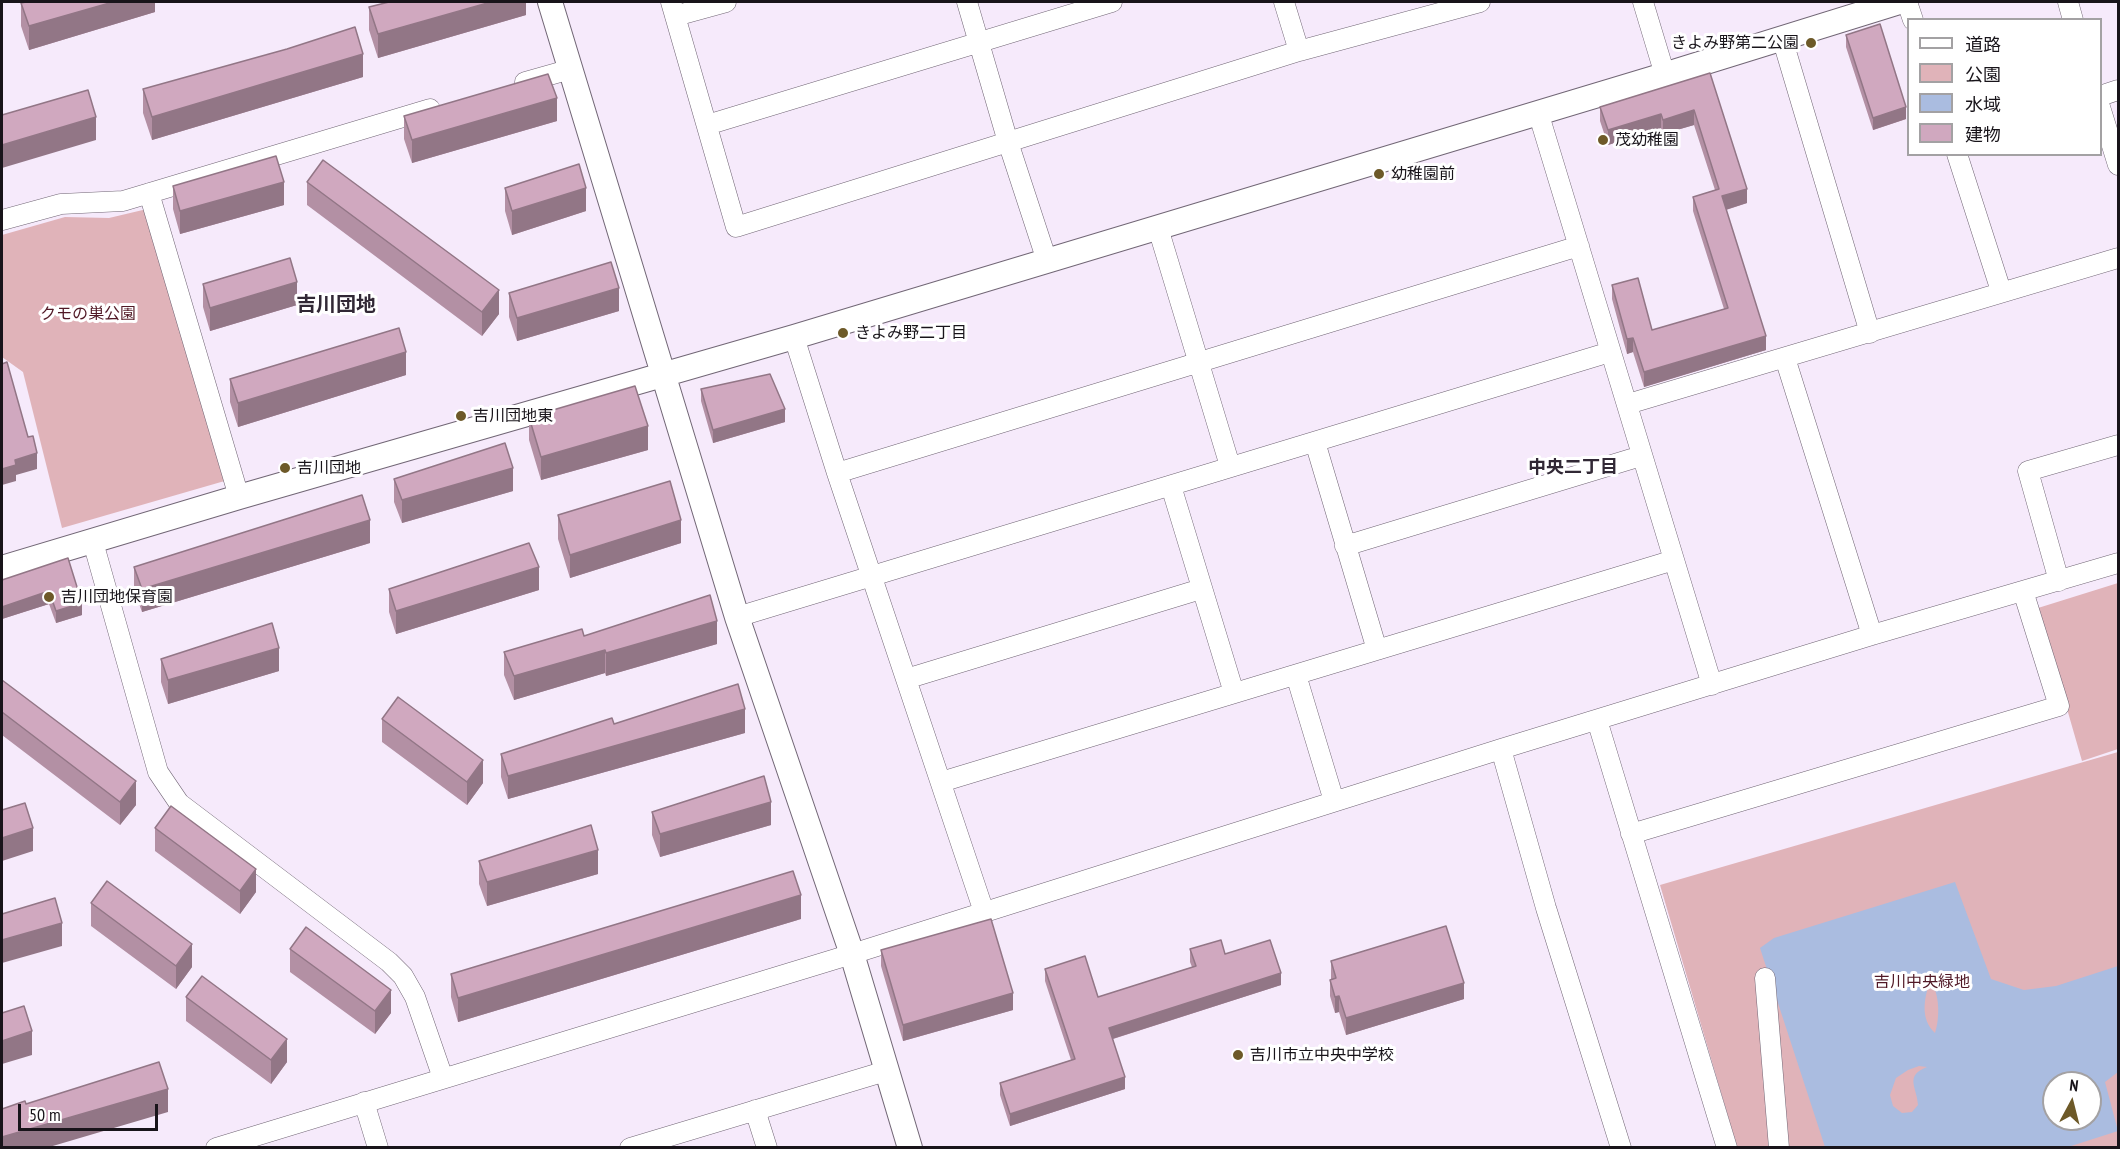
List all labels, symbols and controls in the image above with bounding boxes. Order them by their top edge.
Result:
legend [1907,18,2102,156]
place label: きよみ野第二公園 [1671,33,1799,53]
text: 道路 [1965,33,2001,56]
marker: きよみ野第二公園 [1804,36,1818,50]
text: 公園 [1965,63,2001,86]
text: 水域 [1965,93,2001,116]
text: 建物 [1965,123,2001,146]
place label: 茂幼稚園 [1615,130,1679,150]
marker: 茂幼稚園 [1596,133,1610,147]
place label: 幼稚園前 [1391,164,1455,184]
marker: 幼稚園前 [1372,167,1386,181]
district label: 吉川団地 [296,293,376,317]
park label: クモの巣公園 [40,304,136,324]
place label: きよみ野二丁目 [855,323,967,343]
marker: きよみ野二丁目 [836,326,850,340]
place label: 吉川団地東 [473,406,553,426]
marker: 吉川団地東 [454,409,468,423]
district label: 中央二丁目 [1528,457,1618,479]
place label: 吉川団地 [297,458,361,478]
marker: 吉川団地 [278,461,292,475]
place label: 吉川団地保育園 [61,587,173,607]
marker: 吉川団地保育園 [42,590,56,604]
park label: 吉川中央緑地 [1874,972,1970,992]
place label: 吉川市立中央中学校 [1250,1045,1394,1065]
marker: 吉川市立中央中学校 [1231,1048,1245,1062]
north arrow [2042,1071,2102,1131]
text: N [2068,1075,2079,1096]
scale bar [21,1092,160,1130]
text: 50 m [29,1103,61,1126]

